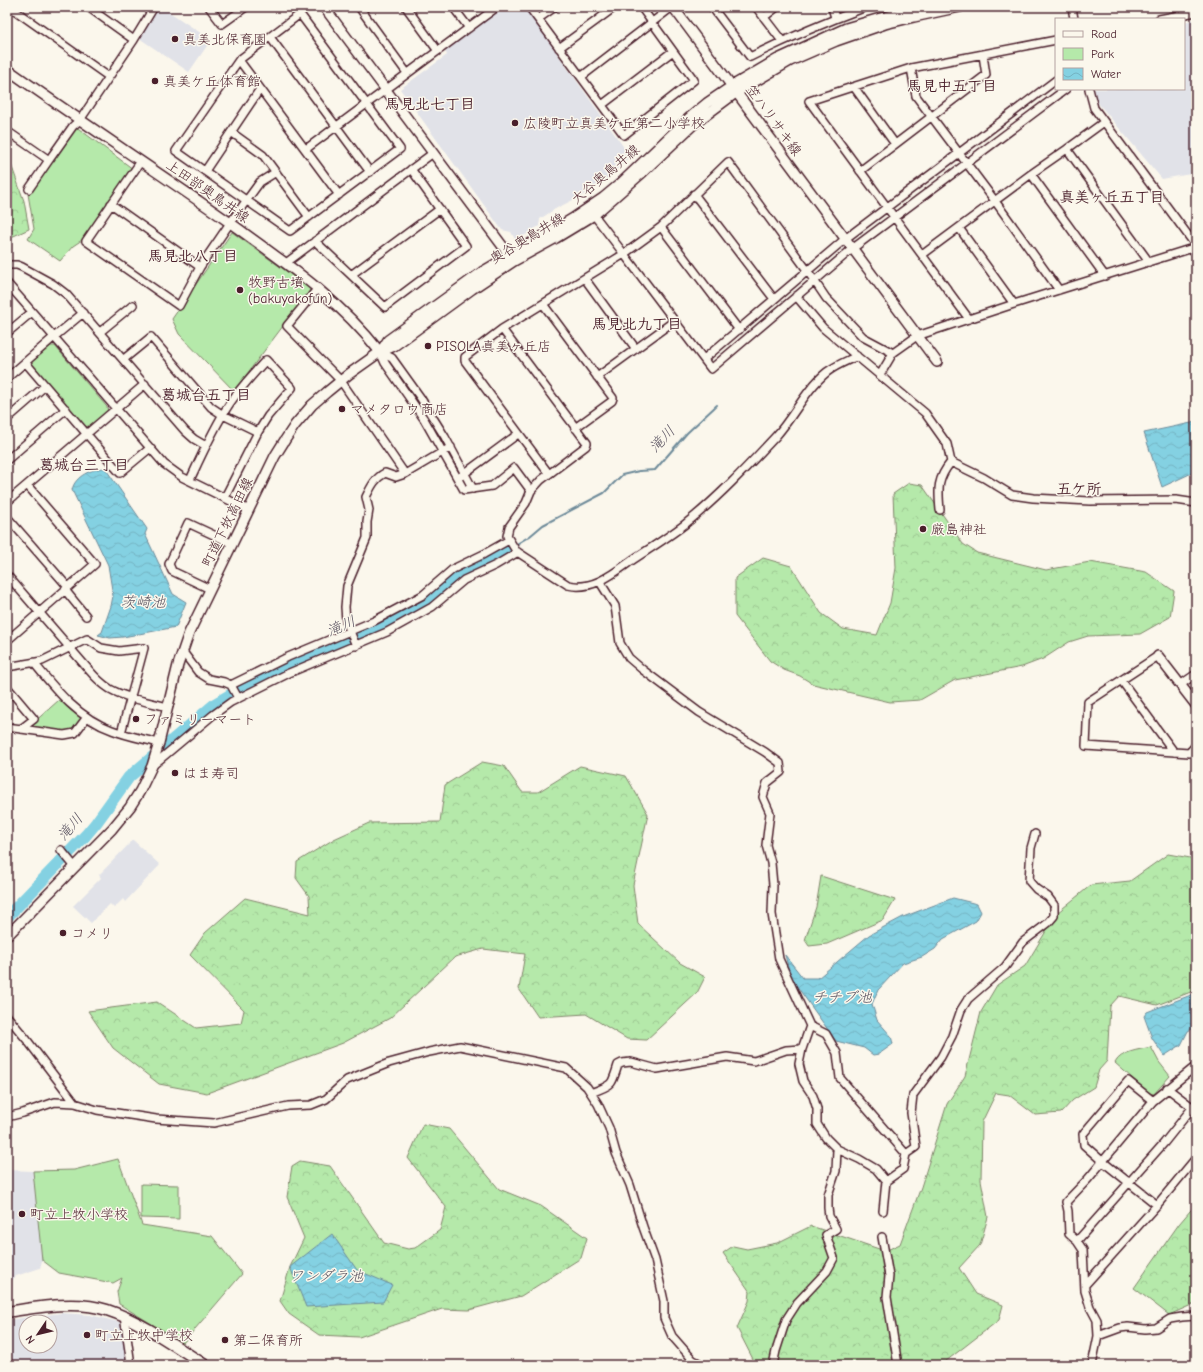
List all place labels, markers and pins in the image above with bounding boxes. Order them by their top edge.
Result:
place label: 真美北保育園 [183,31,267,48]
marker: 真美北保育園 [170,34,180,44]
place label: 真美ケ丘体育館 [163,73,261,90]
marker: 真美ケ丘体育館 [150,76,160,86]
place label: 広陵町立真美ケ丘第二小学校 [523,115,705,132]
marker: 広陵町立真美ケ丘第二小学校 [510,118,520,128]
place label: 牧野古墳 (bakuyakofun) [248,274,332,307]
marker: 牧野古墳 (bakuyakofun) [235,285,245,295]
place label: PISOLA真美ヶ丘店 [436,338,551,355]
marker: PISOLA真美ヶ丘店 [423,341,433,351]
place label: マメタロウ商店 [350,401,448,418]
marker: マメタロウ商店 [337,404,347,414]
place label: 厳島神社 [931,521,987,538]
marker: 厳島神社 [918,524,928,534]
place label: ファミリーマート [144,711,256,728]
marker: ファミリーマート [131,714,141,724]
place label: はま寿司 [183,765,239,782]
marker: はま寿司 [170,768,180,778]
place label: コメリ [71,925,113,942]
marker: コメリ [58,928,68,938]
place label: 町立上牧小学校 [30,1206,128,1223]
marker: 町立上牧小学校 [17,1209,27,1219]
place label: 町立上牧中学校 [95,1327,193,1344]
marker: 町立上牧中学校 [82,1330,92,1340]
place label: 第二保育所 [233,1332,303,1349]
marker: 第二保育所 [220,1335,230,1345]

